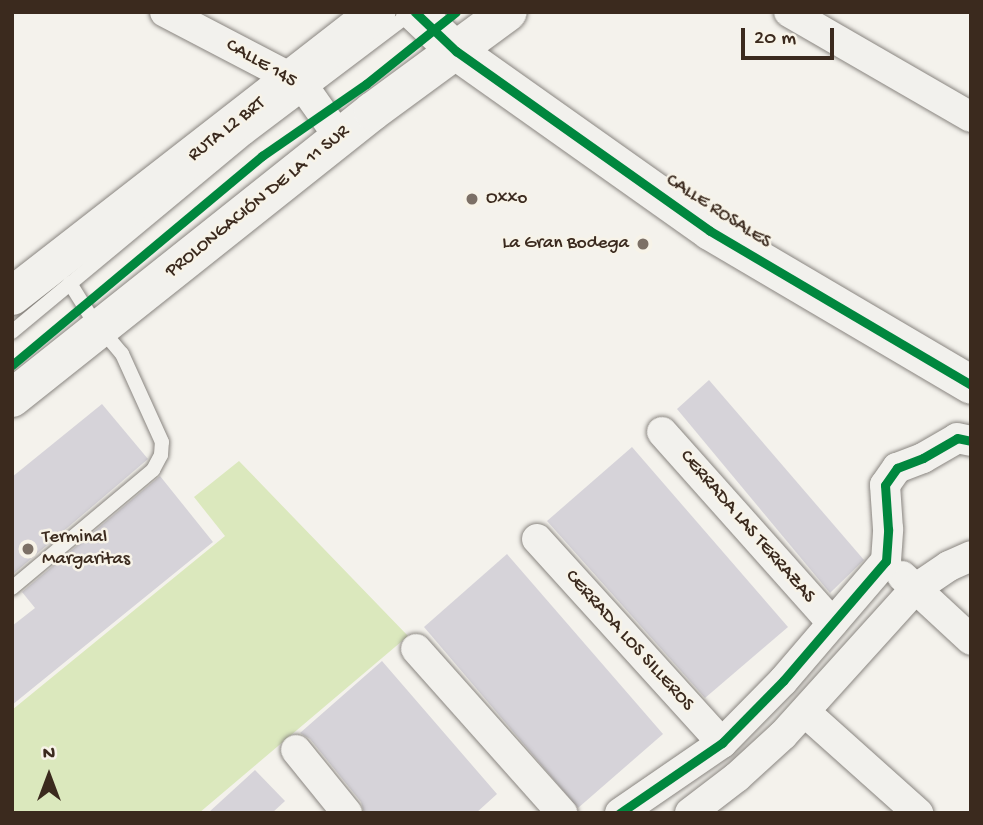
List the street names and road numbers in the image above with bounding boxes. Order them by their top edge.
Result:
street label: CALLE 145 [221,35,301,93]
street label: RUTA L2 BRT [184,93,270,167]
street label: PROLONGACIÓN DE LA 11 SUR [161,121,355,283]
street label: CALLE ROSALES [661,170,775,254]
street label: CERRADA LAS TERRAZAS [674,446,820,608]
street label: CERRADA LOS SILLEROS [560,566,698,716]

